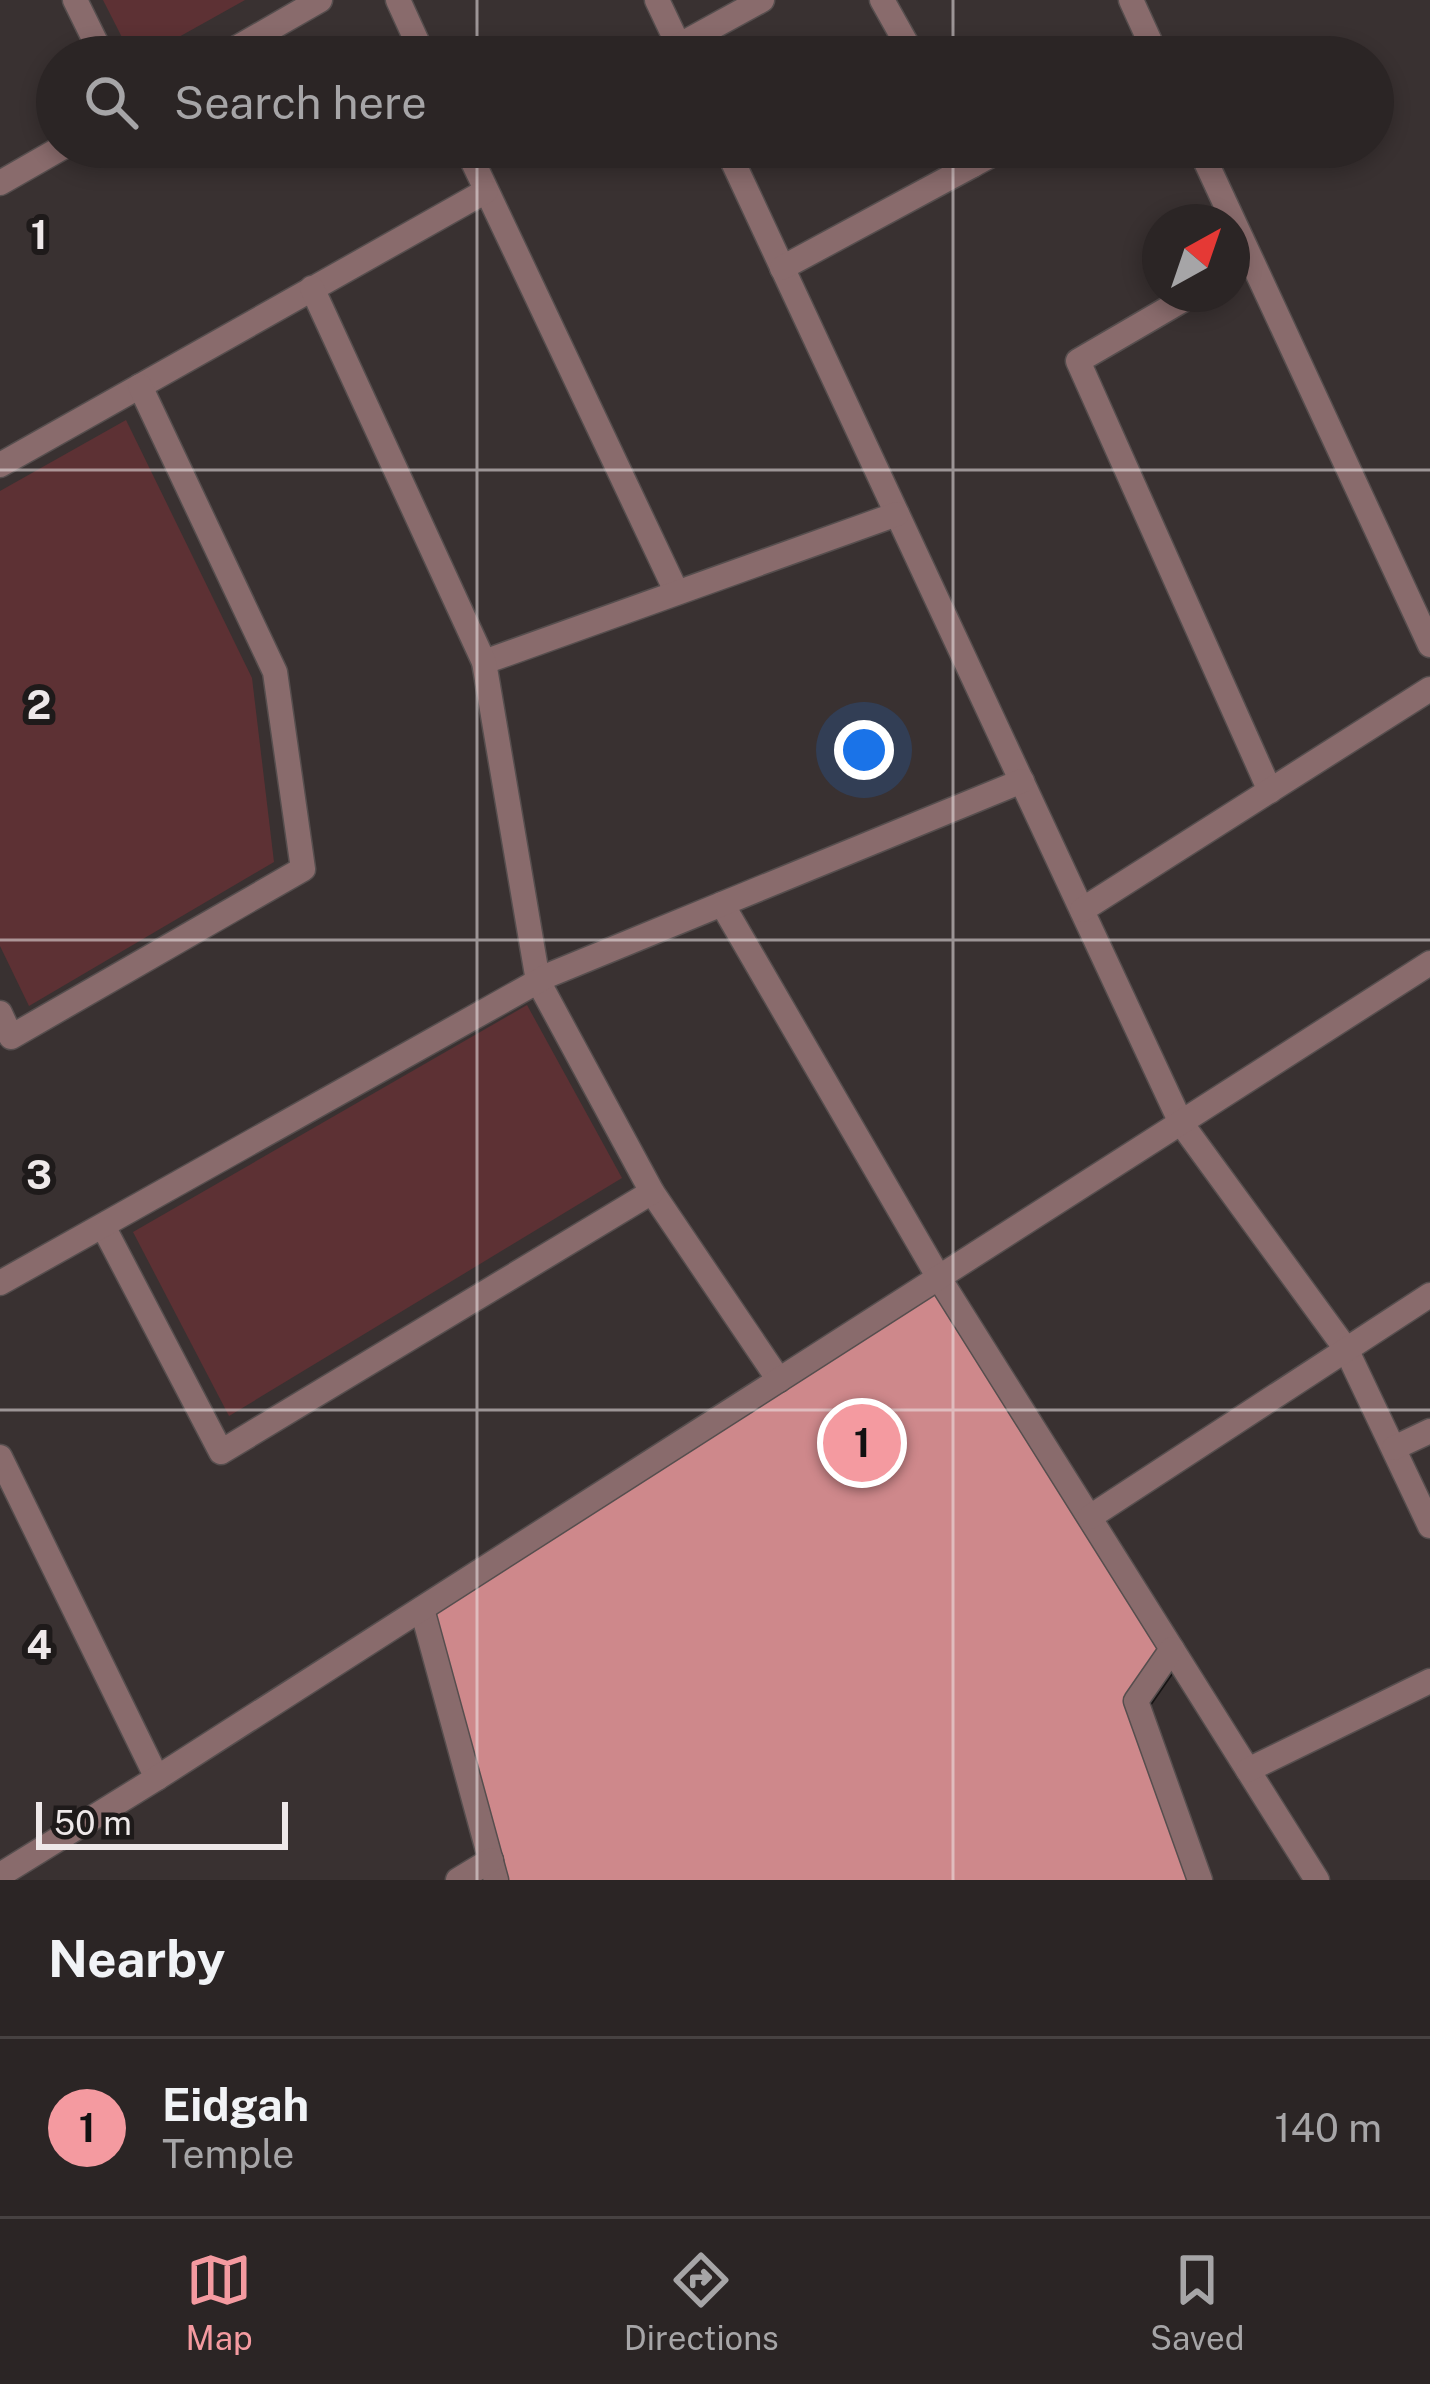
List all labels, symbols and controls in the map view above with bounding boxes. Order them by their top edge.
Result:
search box [36,36,1394,168]
icon: search [78,69,144,135]
text: Search here [174,76,427,129]
north arrow [1142,204,1250,312]
text: 1 [31,212,47,258]
text: 2 [27,682,51,728]
your location [834,720,894,780]
text: 3 [26,1152,52,1198]
pin: 1 [823,1398,901,1488]
text: 4 [26,1622,52,1668]
scale bar [36,1796,288,1849]
text: 50 m [54,1804,132,1842]
text: Nearby [48,1929,225,1988]
text: Eidgah [162,2078,309,2131]
text: 1 [79,2105,95,2151]
text: 140 m [1275,2105,1382,2151]
text: Temple [162,2131,294,2177]
tab: Map [186,2247,253,2357]
tab: Directions [624,2247,779,2357]
tab: Saved [1150,2247,1244,2357]

